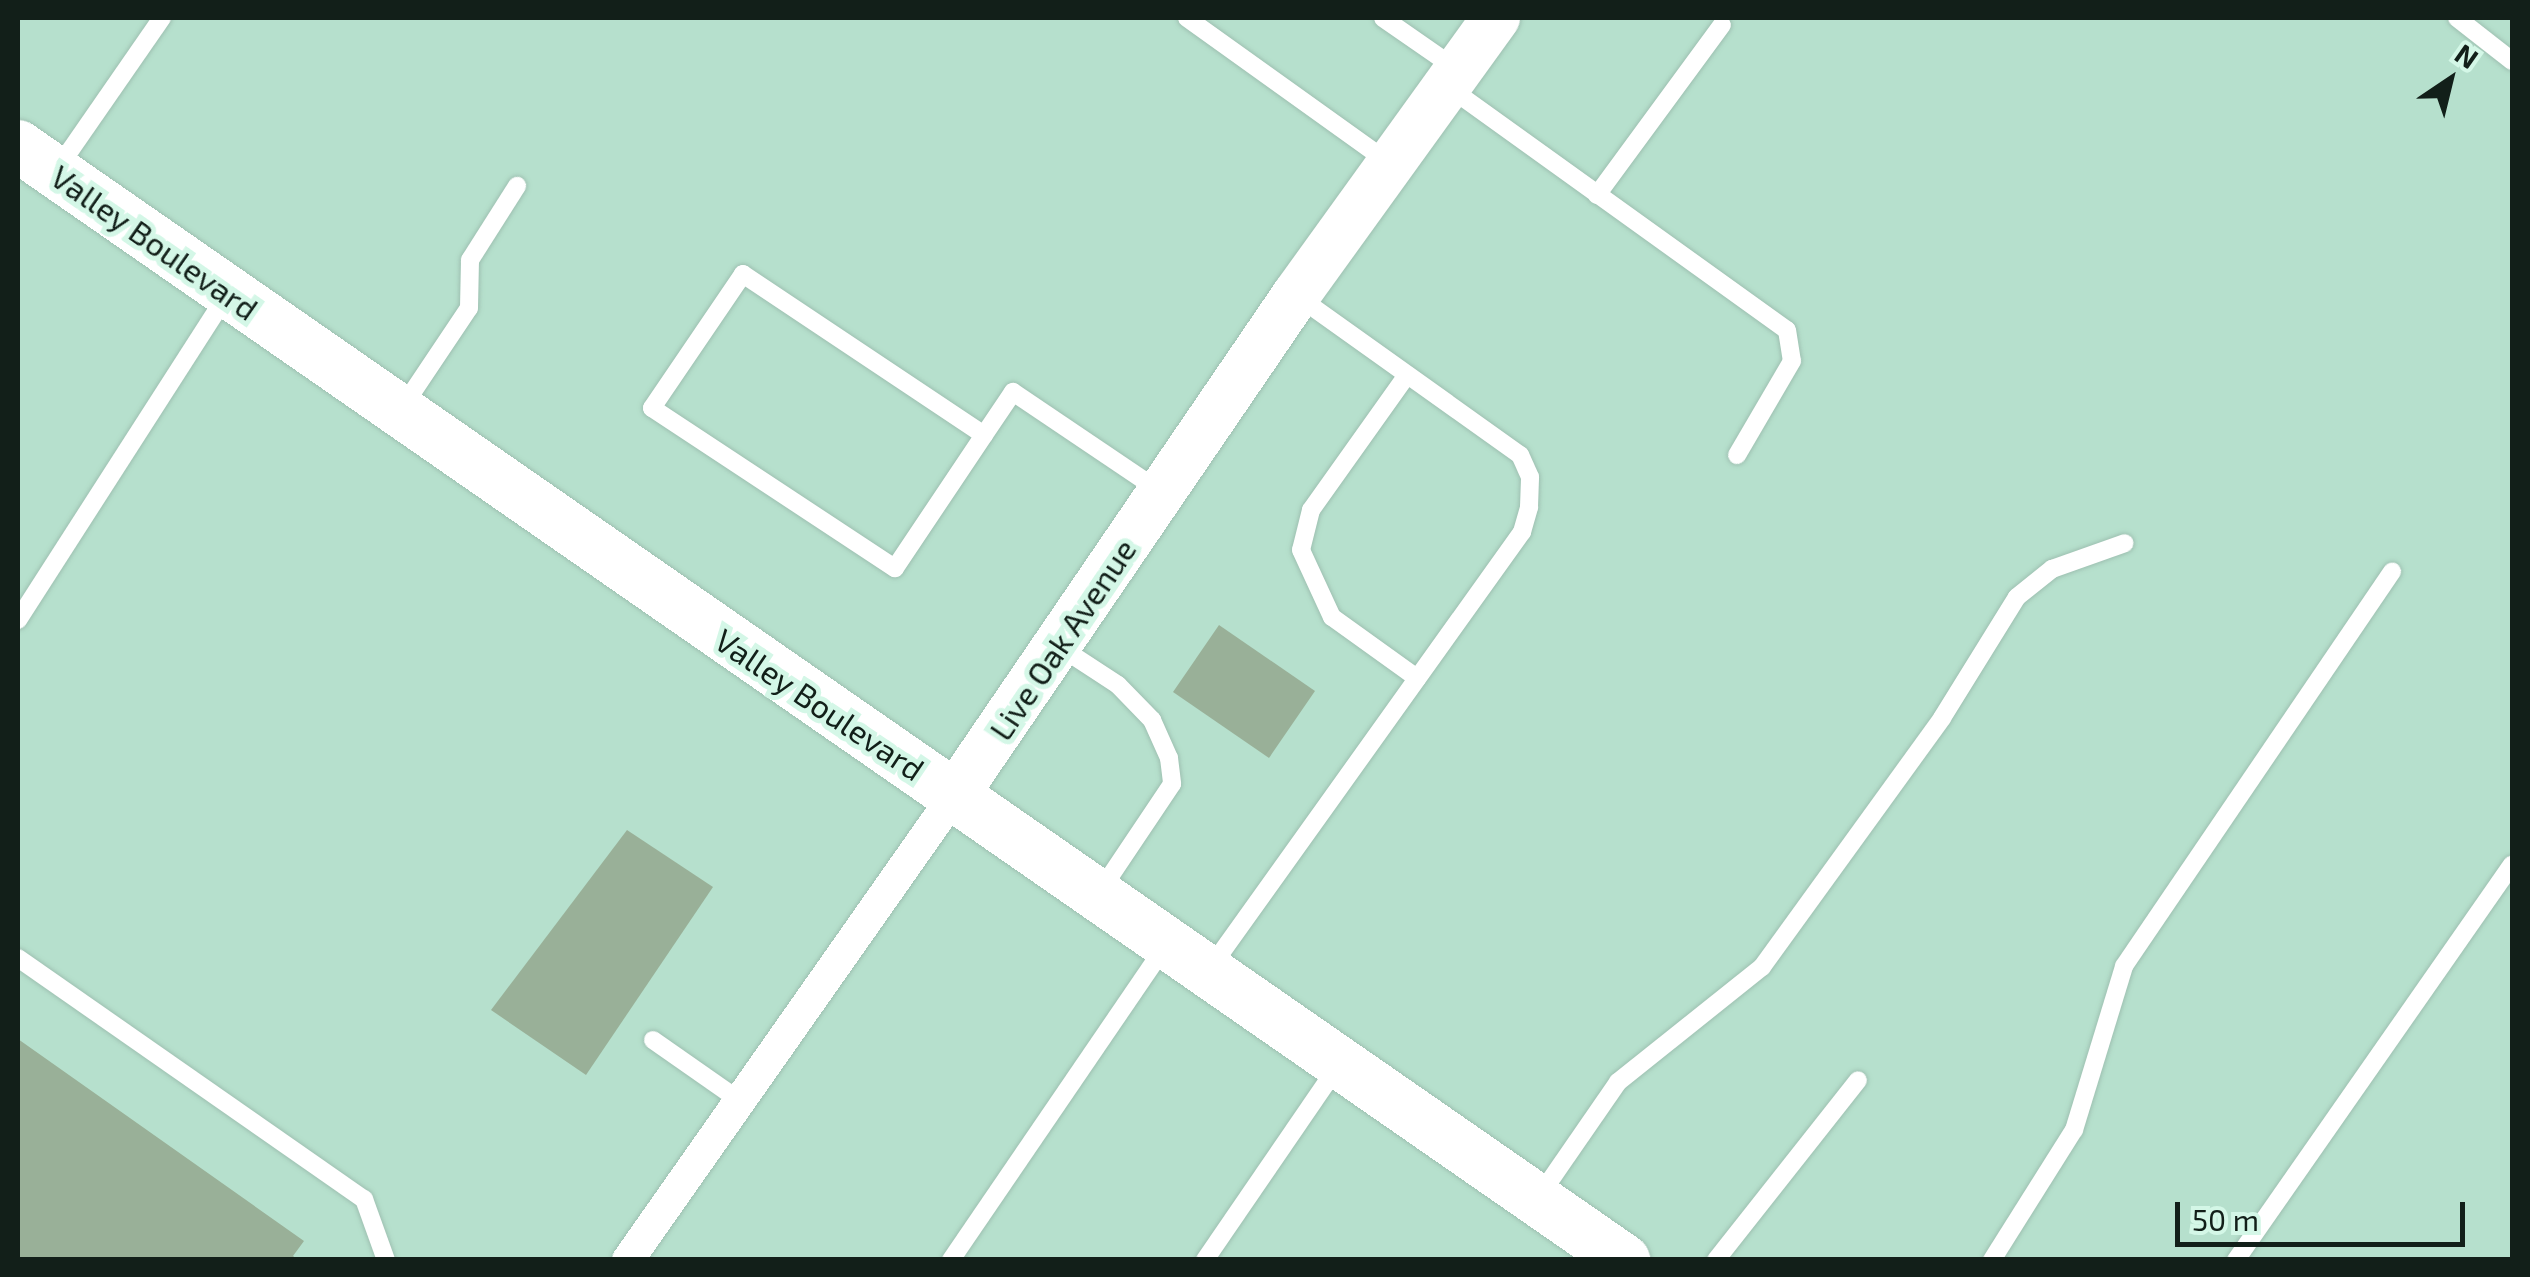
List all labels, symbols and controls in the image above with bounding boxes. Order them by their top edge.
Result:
north arrow [2400,30,2500,130]
text: N [2449,36,2485,75]
street label: Valley Boulevard [44,156,266,328]
street label: Live Oak Avenue [980,531,1144,747]
street label: Valley Boulevard [708,620,932,788]
scale bar [2180,1182,2470,1244]
text: 50 m [2192,1201,2259,1237]

